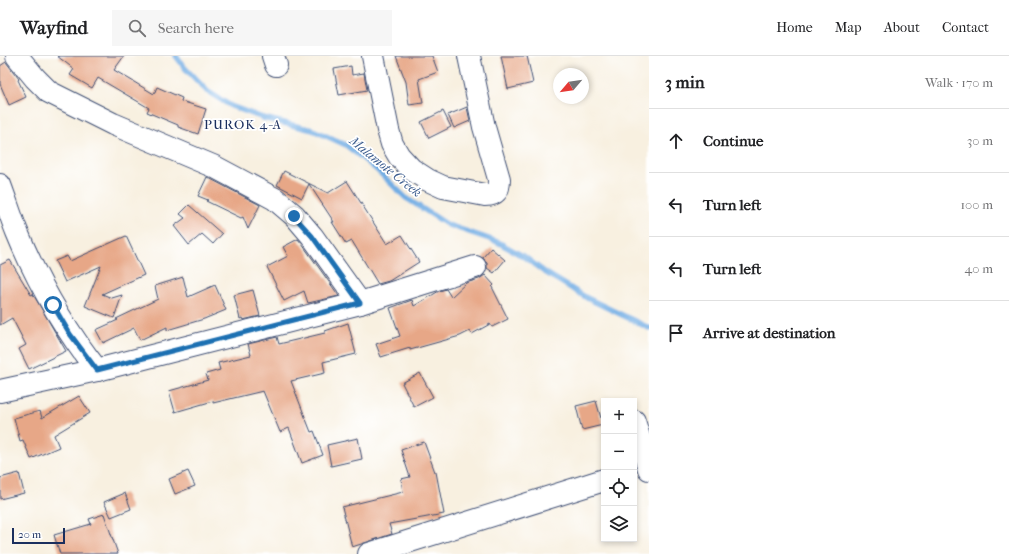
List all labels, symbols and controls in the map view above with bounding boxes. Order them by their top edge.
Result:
search box [112,10,392,46]
text: Wayfind [20,17,88,39]
icon: search [126,17,148,39]
text: Search here [158,19,234,37]
text: Home [776,19,813,36]
text: Map [835,19,862,36]
text: About [884,19,920,36]
text: Contact [942,19,989,36]
north arrow [553,68,589,104]
text: 3 min [665,72,705,92]
text: Walk · 170 m [925,75,993,90]
district label: PUROK 4-A [204,117,282,132]
icon: ahead [665,130,687,152]
water label: Malamote Creek [346,132,425,200]
text: Continue [703,132,763,150]
text: 30 m [967,133,993,148]
icon: left [665,194,687,216]
text: Turn left [703,196,761,214]
text: 100 m [960,197,993,212]
route end [285,207,303,225]
icon: left [665,258,687,280]
text: Turn left [703,260,761,278]
text: 40 m [965,261,993,276]
route start [44,296,62,314]
icon: arrive [665,322,687,344]
text: Arrive at destination [703,324,835,342]
map controls [601,398,637,542]
button: + [601,398,637,434]
button: − [601,434,637,470]
button: locate [601,470,637,506]
button: layers [601,506,637,542]
scale bar [12,526,65,545]
text: 20 m [18,528,41,541]

